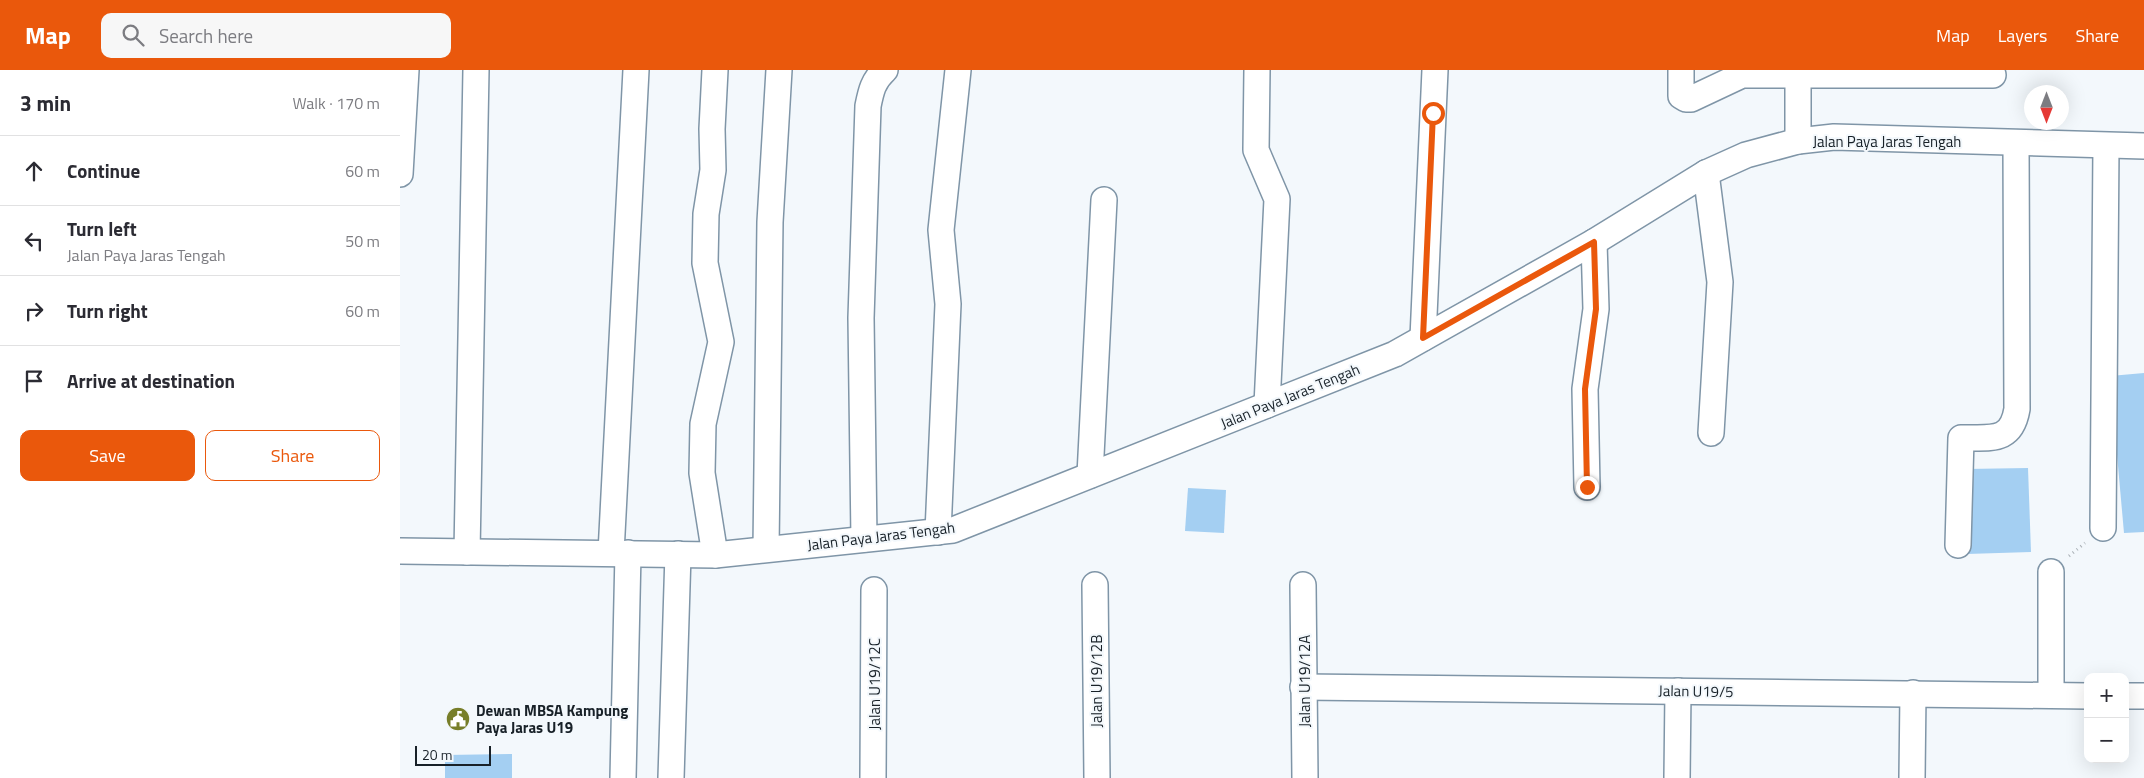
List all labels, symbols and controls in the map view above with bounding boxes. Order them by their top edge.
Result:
search box [101,13,451,58]
text: Map [25,17,71,53]
icon: search [119,21,147,49]
text: Search here [159,21,253,50]
text: Map [1936,22,1970,49]
text: Layers [1998,22,2047,49]
text: Share [2075,22,2119,49]
north arrow [2024,85,2069,130]
text: 3 min [20,87,71,119]
text: Walk · 170 m [292,91,380,115]
route start [1422,102,1445,125]
street label: Jalan Paya Jaras Tengah [1813,130,1961,153]
text: Continue [67,156,140,185]
icon: ahead [20,157,48,185]
text: 60 m [345,159,380,183]
text: Turn left [67,214,137,243]
icon: left [20,227,48,255]
text: 50 m [345,229,380,253]
text: Jalan Paya Jaras Tengah [67,243,226,267]
text: Turn right [67,296,148,325]
icon: right [20,297,48,325]
text: 60 m [345,299,380,323]
street label: Jalan Paya Jaras Tengah [1217,357,1363,435]
text: Arrive at destination [67,366,235,395]
icon: arrive [20,367,48,395]
button: Save [20,430,195,481]
button: Share [205,430,380,481]
route end [1576,476,1599,499]
street label: Jalan Paya Jaras Tengah [806,516,956,556]
street label: Jalan U19/12B [1085,635,1108,727]
street label: Jalan U19/12A [1293,635,1316,727]
street label: Jalan U19/12C [863,638,886,730]
map controls [2084,673,2129,763]
button: + [2084,673,2129,718]
street label: Jalan U19/5 [1658,679,1734,703]
place label: Dewan MBSA Kampung Paya Jaras U19 [476,699,628,739]
public building icon: Dewan MBSA Kampung Paya Jaras U19 [445,706,471,732]
button: − [2084,718,2129,763]
scale bar [415,743,491,766]
text: 20 m [422,744,452,765]

